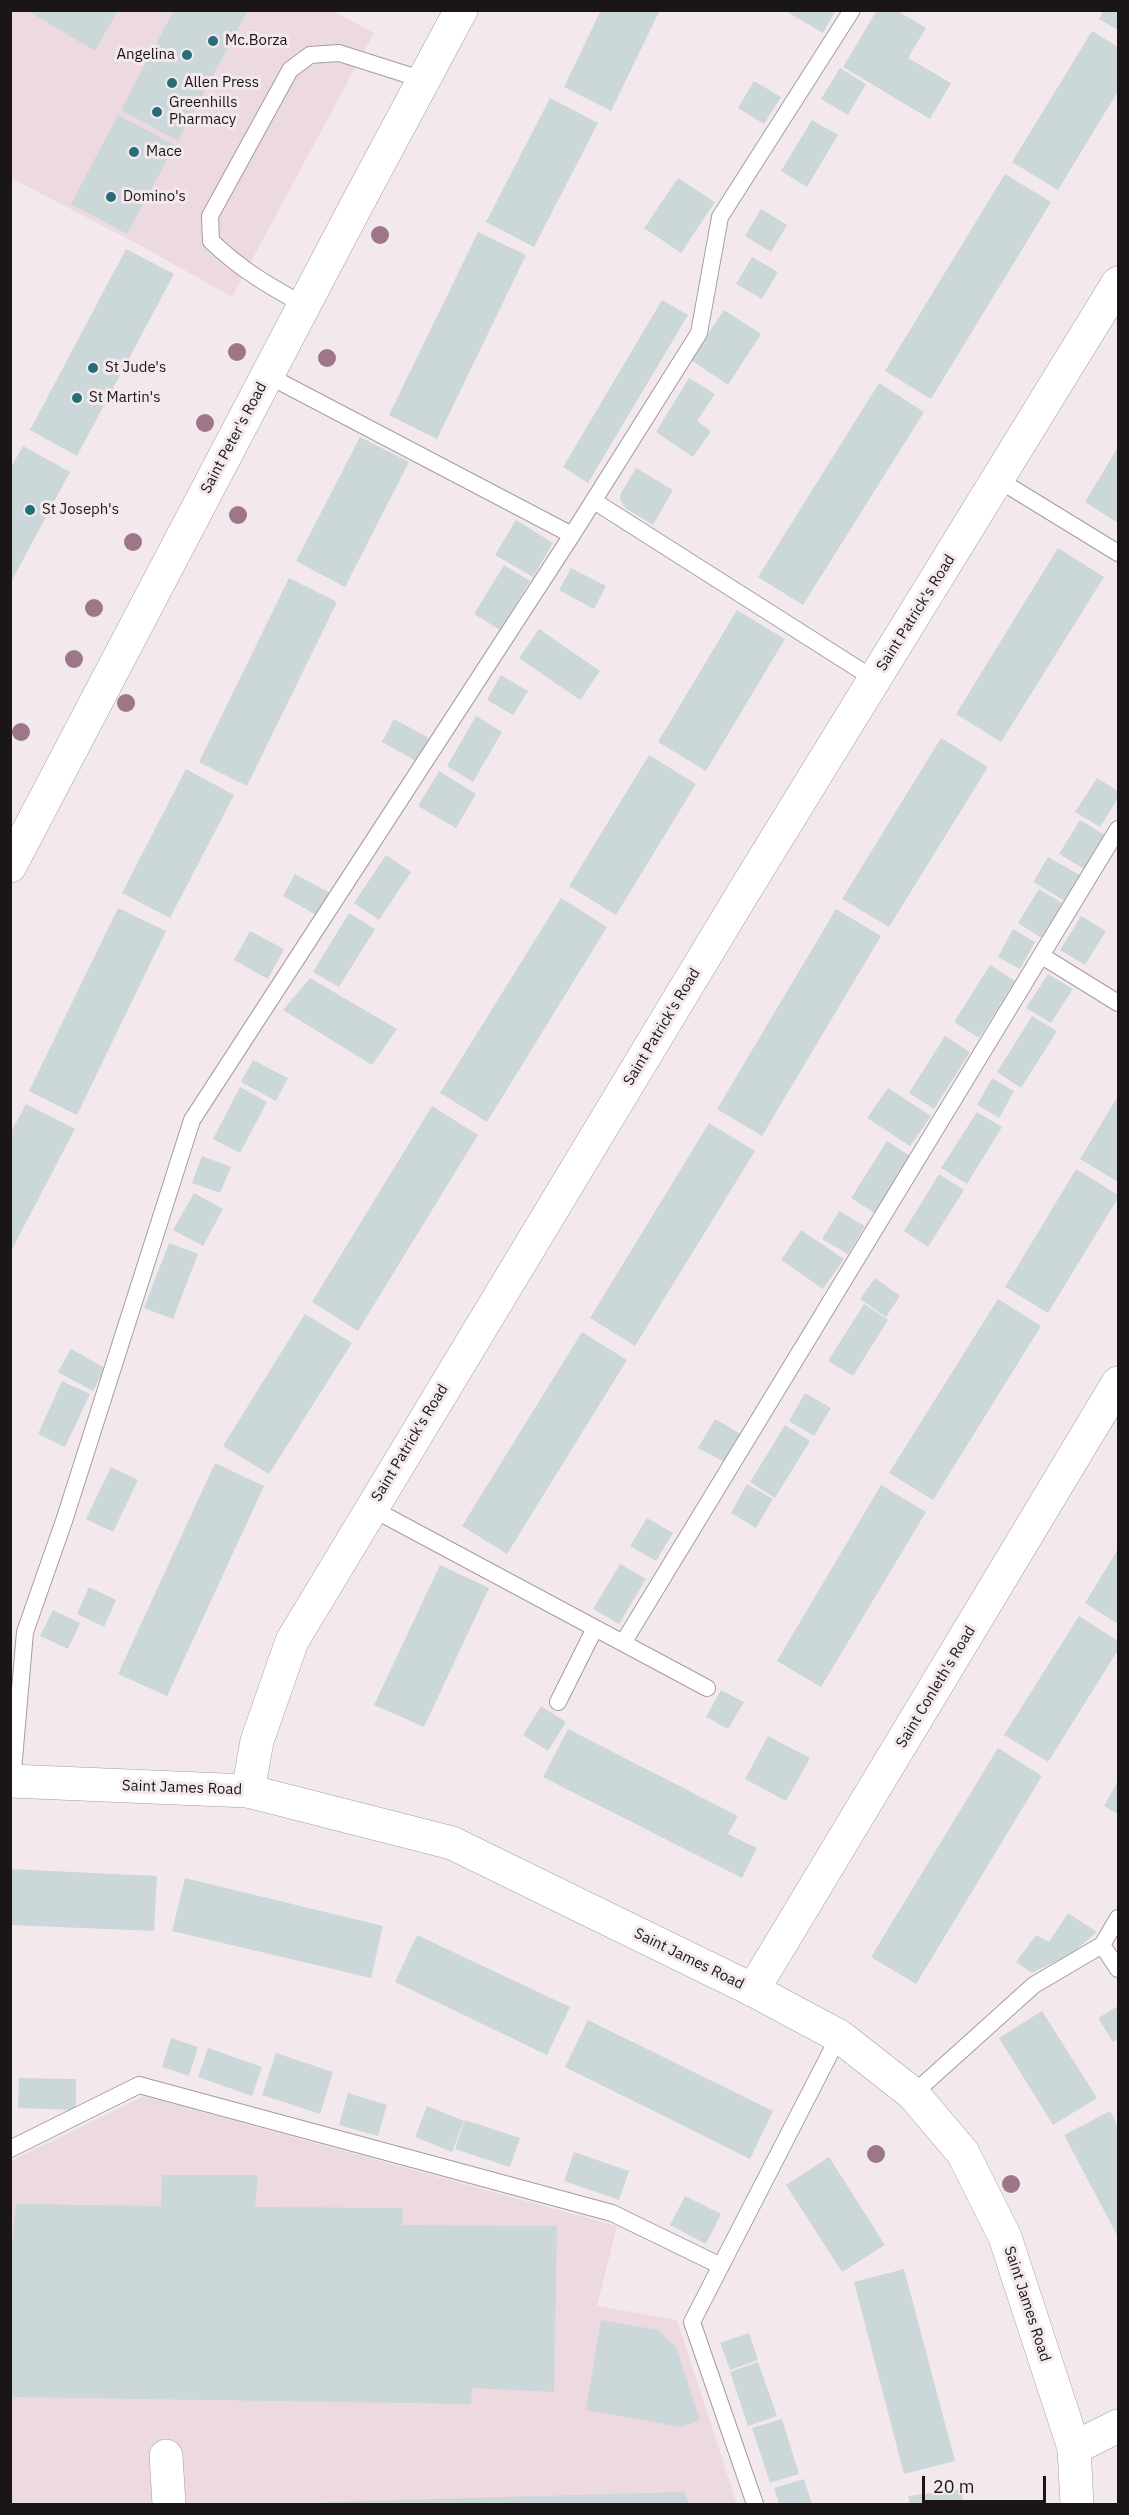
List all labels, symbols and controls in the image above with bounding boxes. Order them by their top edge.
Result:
place label: Mc.Borza [225,32,287,50]
marker: Mc.Borza [206,34,220,48]
place label: Angelina [116,46,175,64]
marker: Angelina [180,48,194,62]
place label: Allen Press [184,74,259,92]
marker: Allen Press [165,76,179,90]
place label: Greenhills Pharmacy [169,94,238,129]
marker: Greenhills Pharmacy [150,105,164,119]
place label: Mace [146,143,182,161]
marker: Mace [127,145,141,159]
place label: Domino's [123,188,186,206]
marker: Domino's [104,190,118,204]
place label: St Jude's [105,359,166,377]
marker: St Jude's [86,361,100,375]
street label: Saint Peter's Road [197,379,271,497]
place label: St Martin's [89,389,161,407]
marker: St Martin's [70,391,84,405]
place label: St Joseph's [42,501,119,519]
marker: St Joseph's [23,503,37,517]
street label: Saint Patrick's Road [873,552,959,674]
street label: Saint Patrick's Road [620,965,704,1089]
street label: Saint Patrick's Road [368,1381,452,1505]
street label: Saint Conleth's Road [893,1623,979,1751]
street label: Saint James Road [122,1777,242,1799]
street label: Saint James Road [631,1925,747,1993]
street label: Saint James Road [1000,2244,1054,2364]
scale bar [925,2464,1050,2502]
text: 20 m [933,2475,975,2498]

